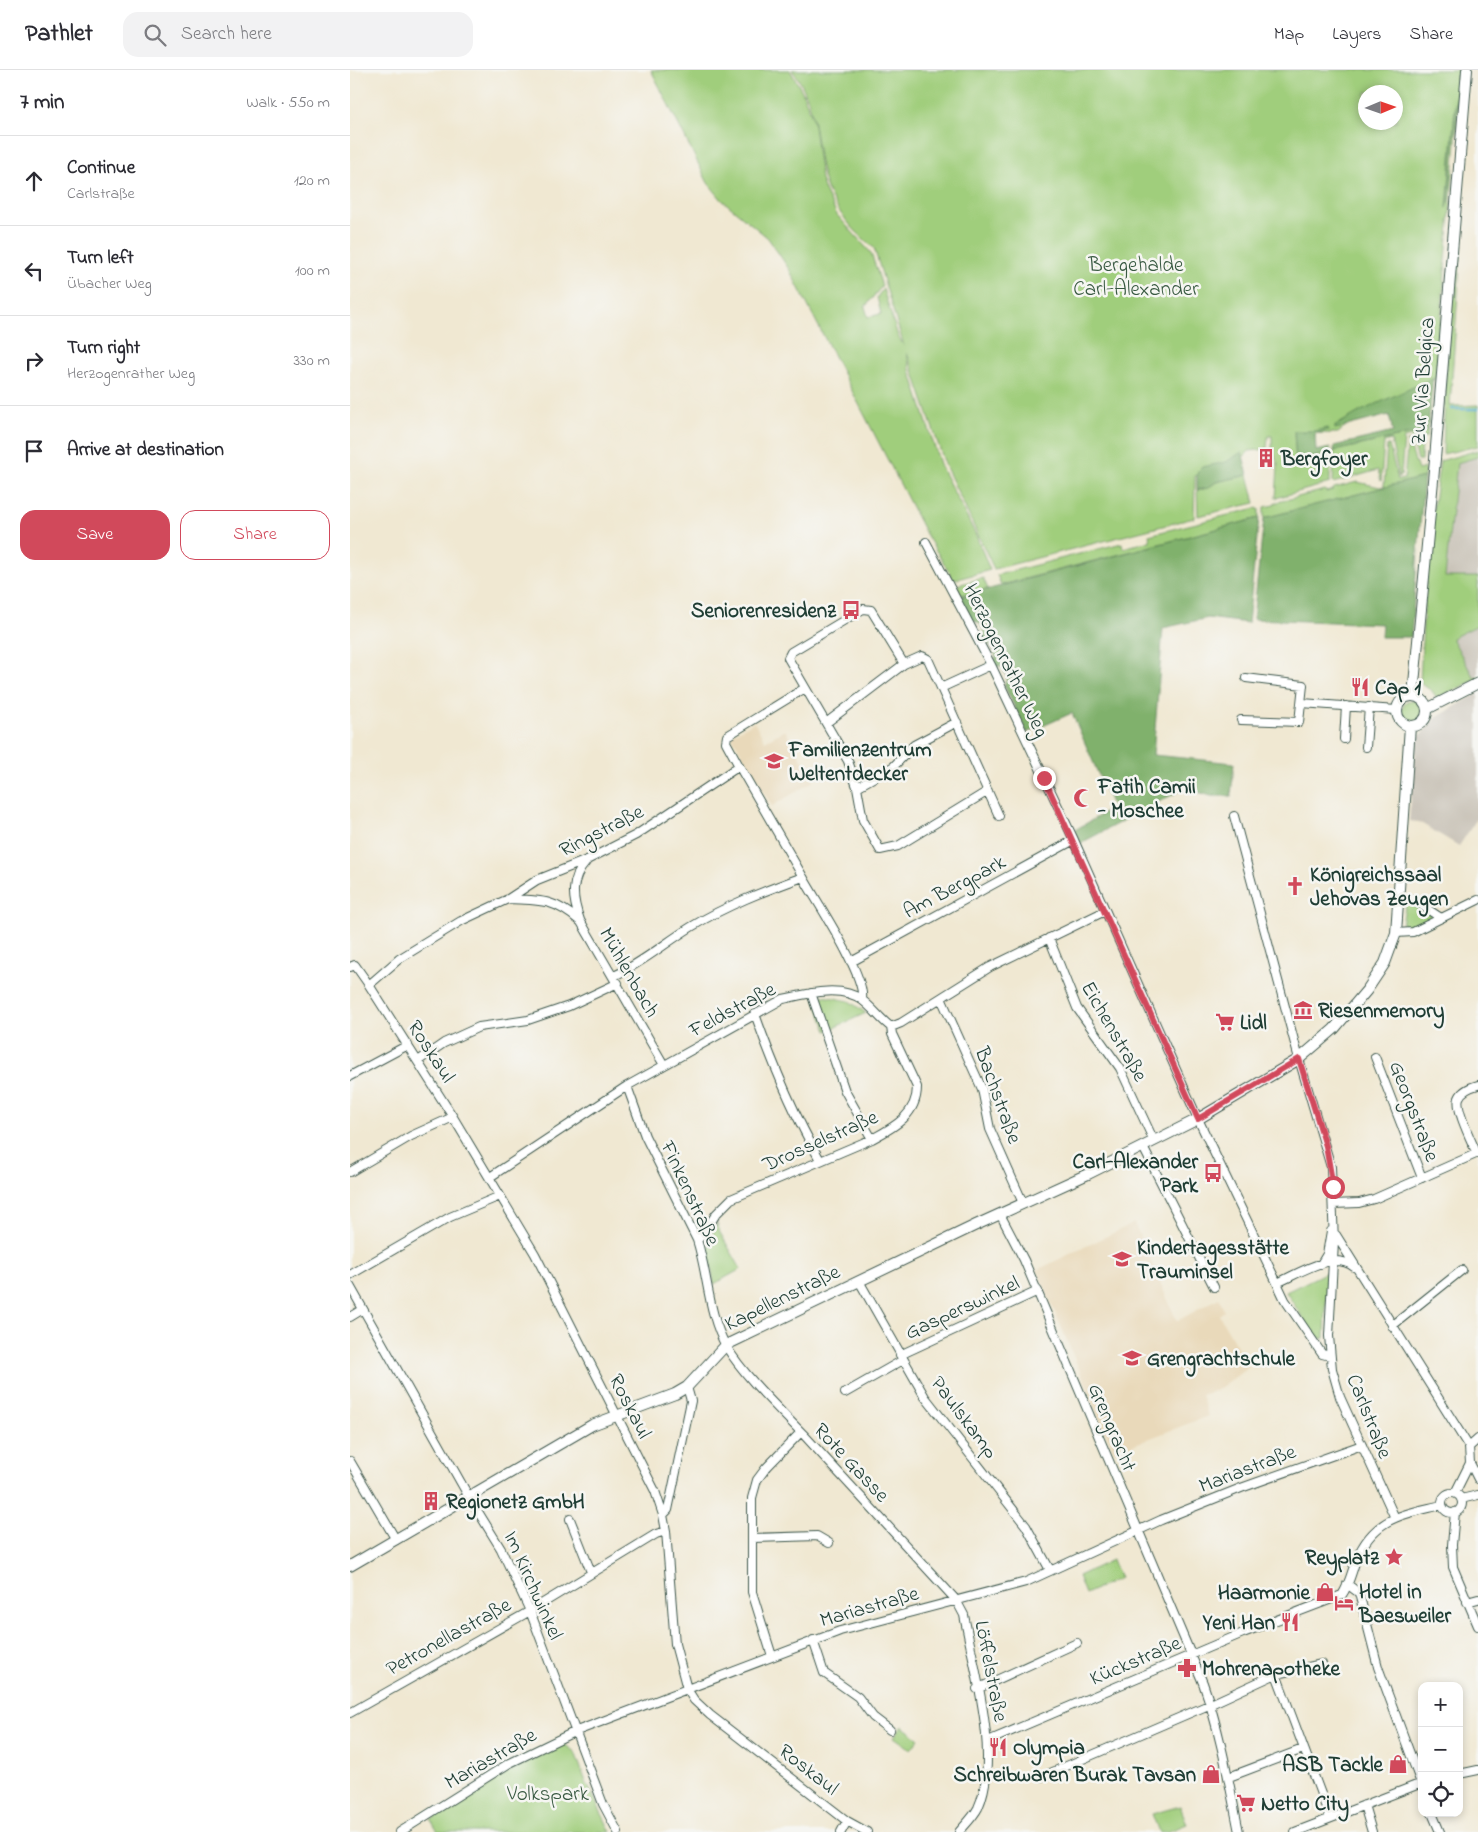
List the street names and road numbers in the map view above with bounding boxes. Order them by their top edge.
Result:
street label: Zur Via Belgica [1405,316,1445,446]
street label: Herzogenrather Weg [953,579,1056,744]
street label: Ringstraße [554,797,651,868]
street label: Am Bergpark [898,848,1013,929]
street label: Mühlenbach [590,922,666,1024]
street label: Feldstraße [683,975,782,1047]
street label: Eichenstraße [1072,976,1154,1088]
street label: Roskaul [399,1015,462,1089]
street label: Bachstraße [965,1042,1029,1149]
street label: Georgstraße [1378,1057,1446,1168]
street label: Drosselstraße [758,1103,884,1181]
street label: Finkenstraße [651,1136,727,1252]
street label: Kapellenstraße [720,1258,846,1340]
street label: Gasperswinkel [901,1269,1025,1348]
street label: Roskaul [600,1369,658,1445]
street label: Carlstraße [1338,1370,1399,1464]
street label: Paulskamp [922,1371,1004,1466]
street label: Grengracht [1077,1379,1143,1477]
street label: Rote Gasse [806,1417,896,1510]
street label: Mariastraße [1195,1437,1301,1502]
street label: Im Kirchwinkel [495,1527,570,1645]
street label: Mariastraße [817,1579,923,1636]
street label: Petronellastraße [381,1591,518,1685]
street label: Löffelstraße [966,1618,1015,1725]
street label: Kückstraße [1085,1629,1187,1695]
street label: Mariastraße [439,1721,543,1798]
street label: Roskaul [771,1737,844,1804]

